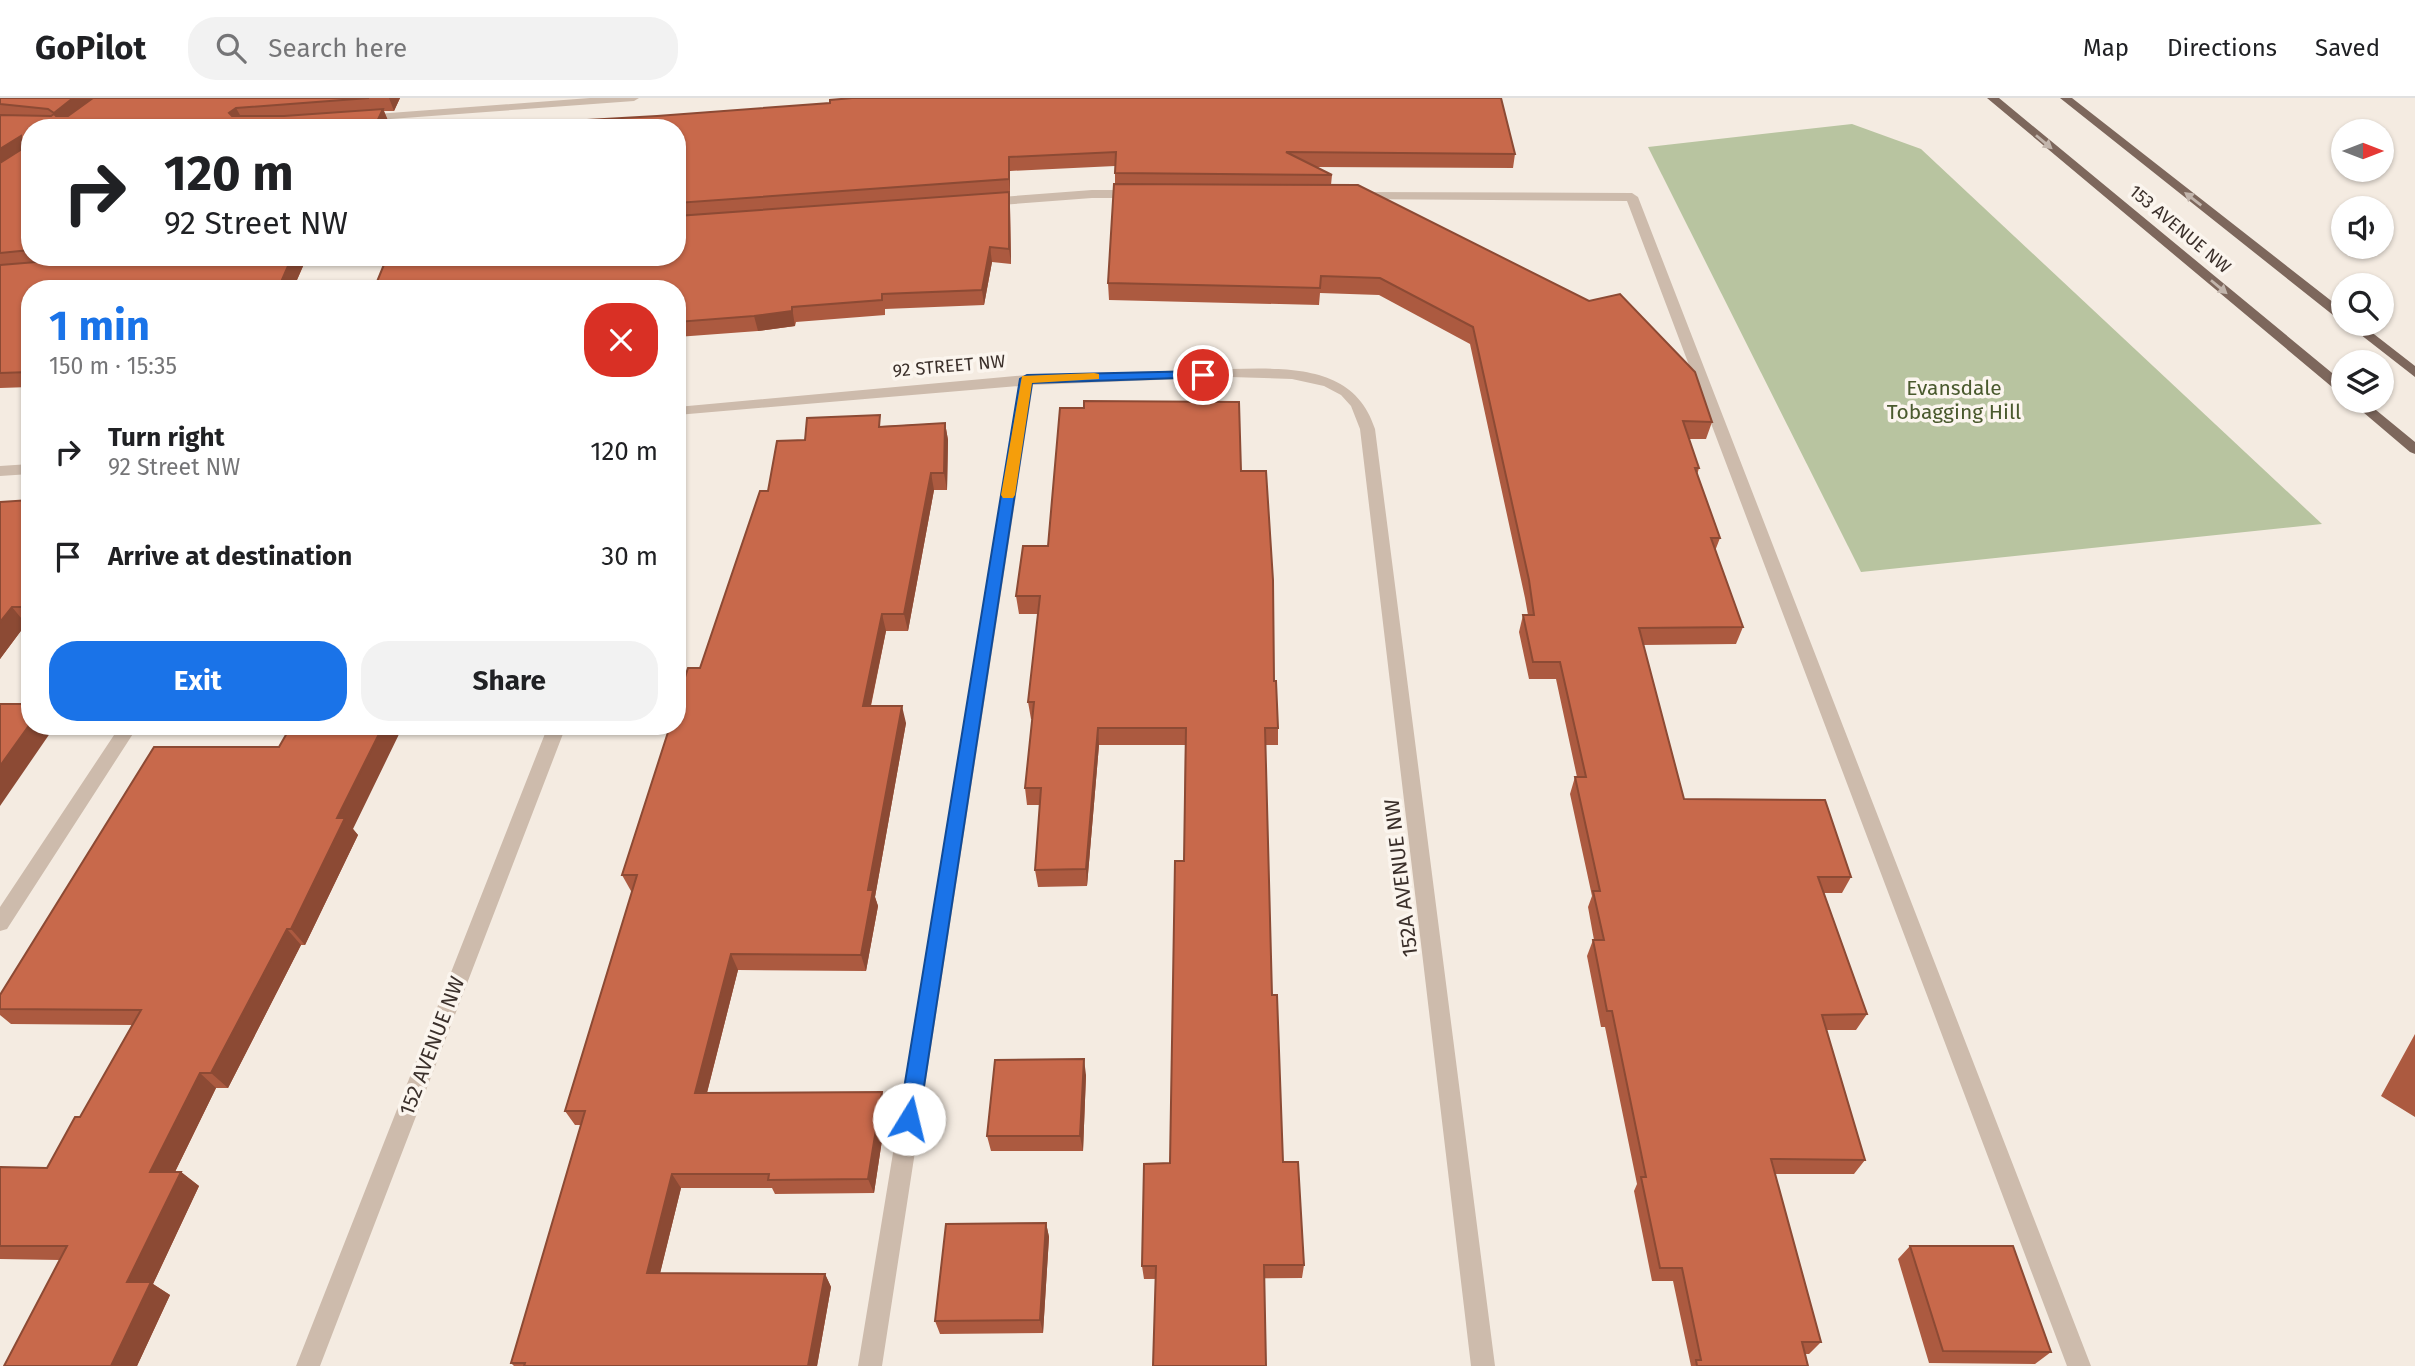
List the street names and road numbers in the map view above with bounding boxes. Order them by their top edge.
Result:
street label: 153 AVENUE NW [2125,180,2235,278]
street label: 92 STREET NW [892,350,1006,382]
street label: 152A AVENUE NW [1378,798,1424,958]
street label: 152 AVENUE NW [394,973,470,1119]

